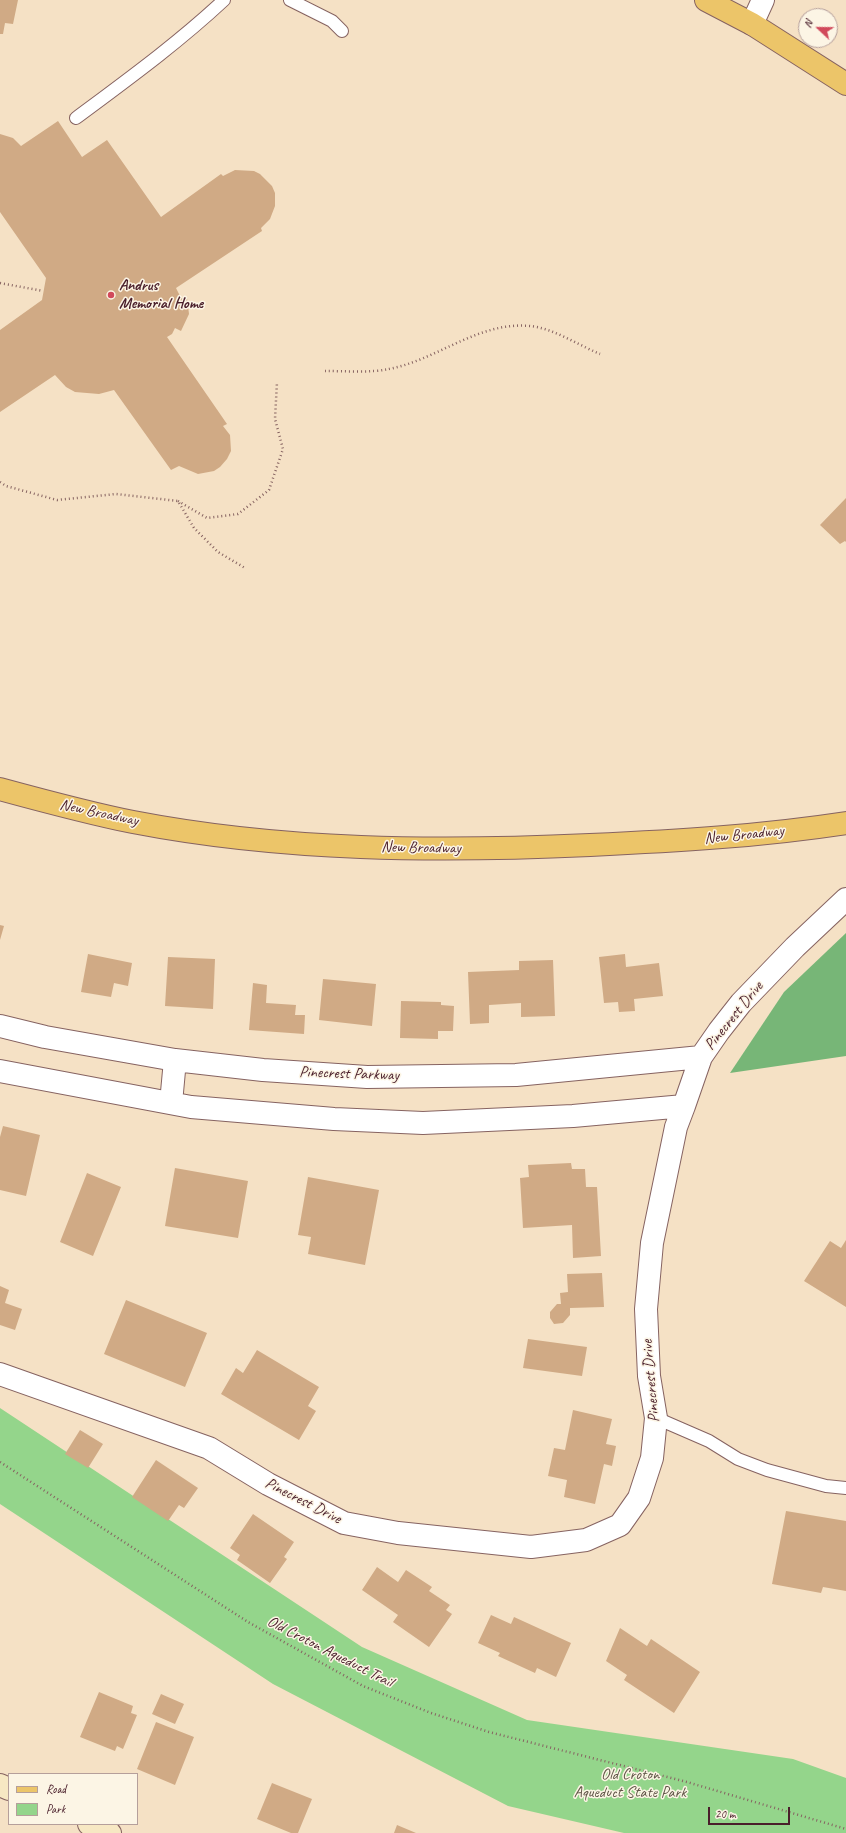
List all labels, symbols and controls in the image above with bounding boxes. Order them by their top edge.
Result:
north arrow [798,8,838,48]
text: N [800,18,816,30]
place label: Andrus Memorial Home [119,276,203,314]
marker: Andrus Memorial Home [106,290,116,300]
street label: New Broadway [58,795,140,831]
street label: New Broadway [703,821,785,849]
street label: New Broadway [381,838,461,858]
street label: Pinecrest Drive [700,978,768,1054]
street label: Pinecrest Parkway [299,1063,399,1085]
street label: Pinecrest Drive [638,1339,664,1423]
street label: Pinecrest Drive [262,1474,344,1528]
street label: Old Croton Aqueduct Trail [264,1612,396,1692]
park label: Old Croton Aqueduct State Park [574,1765,686,1803]
legend [8,1773,138,1825]
text: Road [46,1781,66,1797]
scale bar [710,1799,792,1825]
text: Park [46,1801,65,1817]
text: 20 m [715,1806,735,1822]

